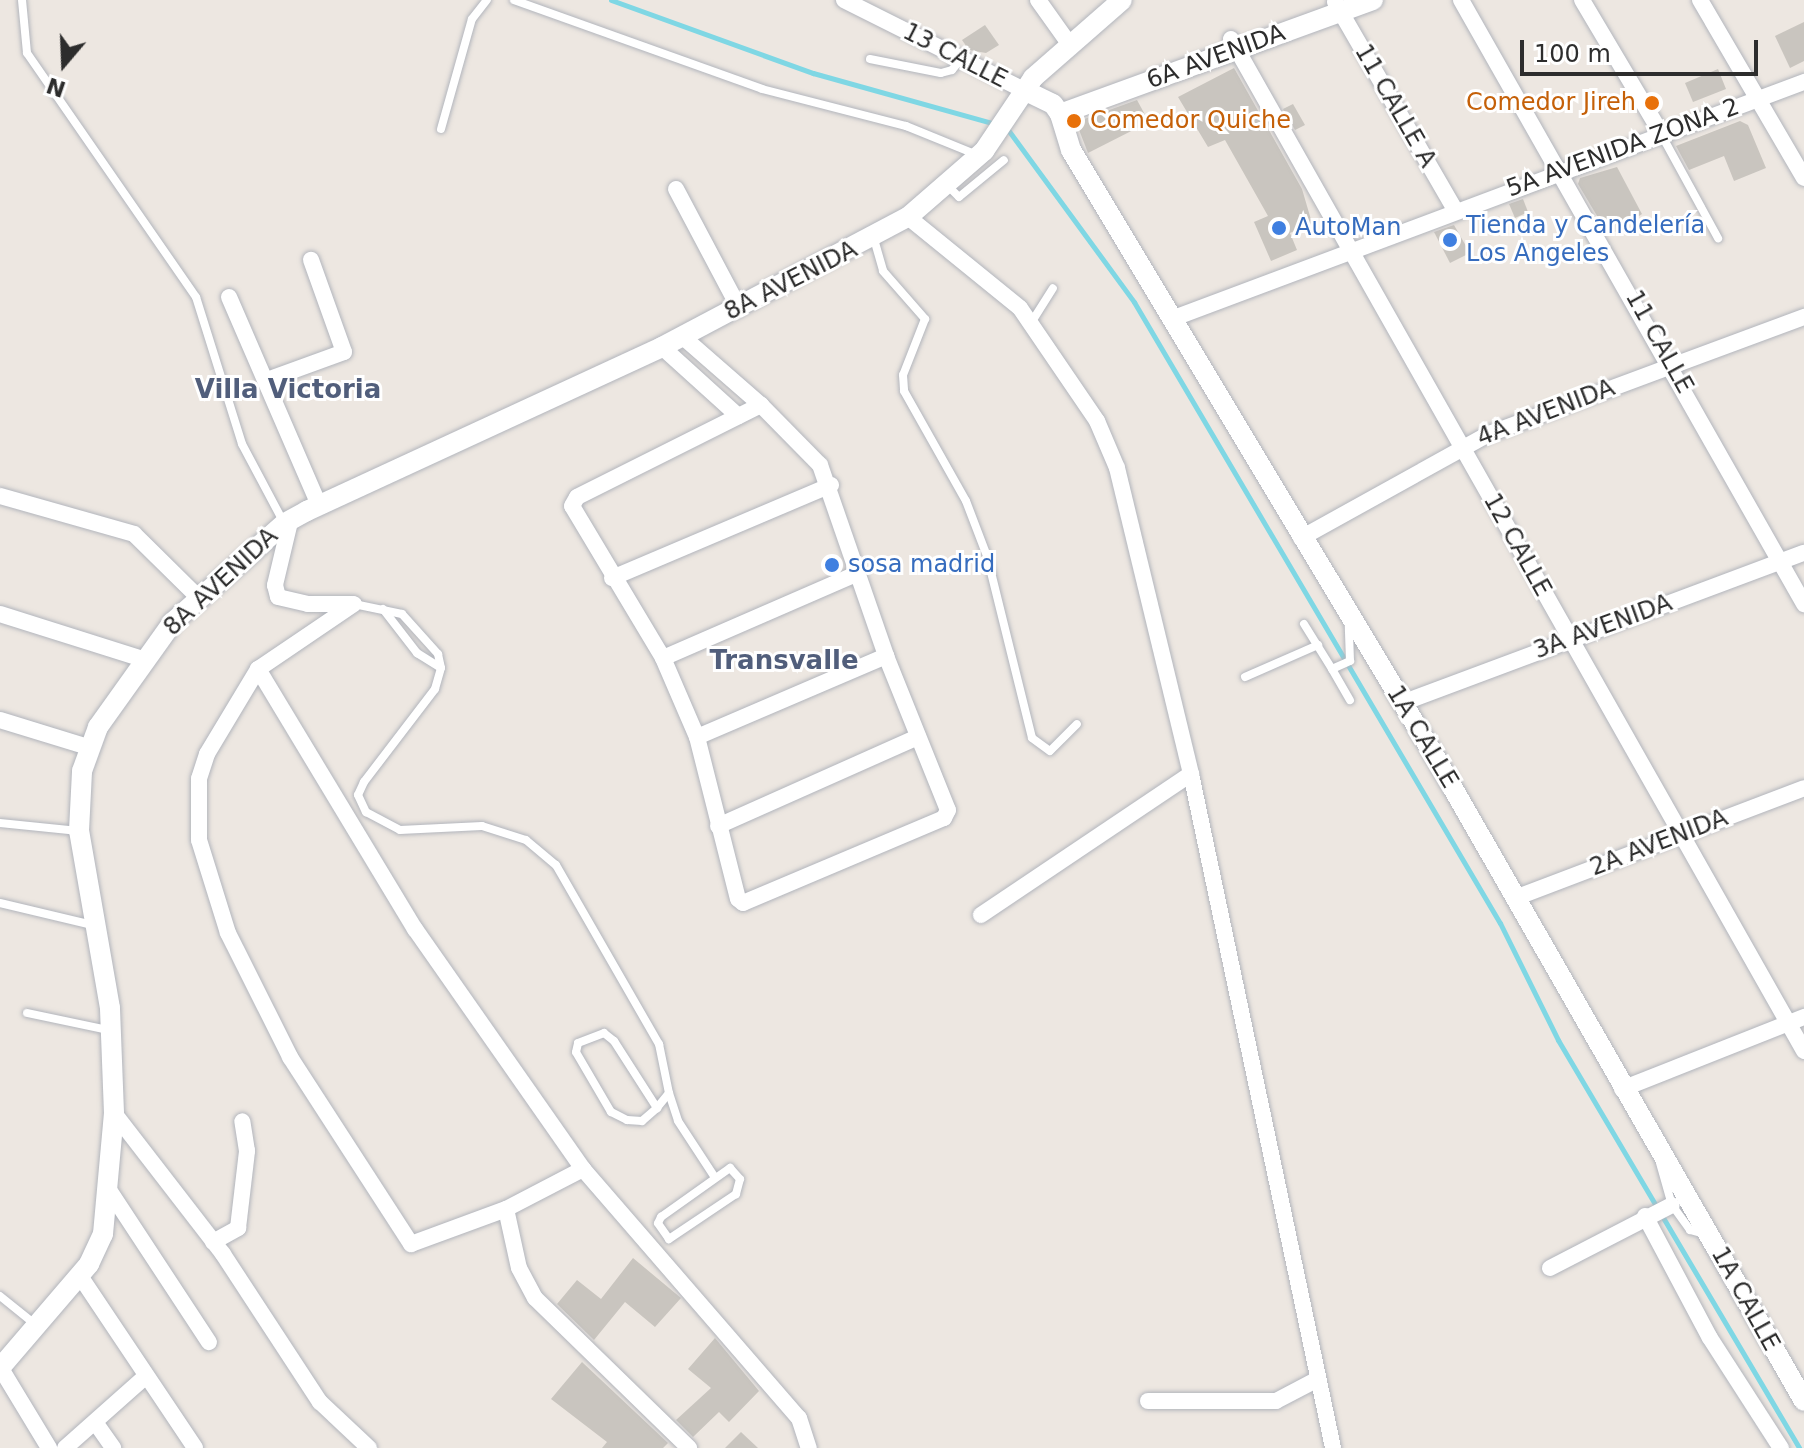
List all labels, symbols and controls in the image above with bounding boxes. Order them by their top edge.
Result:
street label: 13 CALLE [898,17,1012,95]
street label: 6A AVENIDA [1143,19,1289,95]
north arrow [24,24,104,104]
scale bar [1524,24,1762,74]
street label: 11 CALLE A [1348,39,1442,173]
text: 100 m [1534,40,1611,68]
text: N [43,72,69,102]
place label: Comedor Jireh [1466,89,1636,117]
street label: 5A AVENIDA ZONA 2 [1503,92,1743,204]
marker: Comedor Jireh [1643,94,1661,112]
place label: Comedor Quiche [1090,107,1291,135]
marker: Comedor Quiche [1065,112,1083,130]
place label: Tienda y Candelería Los Angeles [1466,212,1705,268]
place label: AutoMan [1295,214,1401,242]
marker: AutoMan [1270,219,1288,237]
marker: Tienda y Candelería Los Angeles [1441,231,1459,249]
street label: 8A AVENIDA [720,235,862,327]
street label: 11 CALLE [1619,285,1699,399]
district label: Villa Victoria [195,374,381,406]
street label: 4A AVENIDA [1473,374,1619,452]
street label: 12 CALLE [1477,488,1557,602]
street label: 8A AVENIDA [158,522,284,642]
place label: sosa madrid [848,551,995,579]
marker: sosa madrid [823,556,841,574]
street label: 3A AVENIDA [1530,589,1676,665]
district label: Transvalle [709,645,859,677]
street label: 1A CALLE [1380,681,1464,793]
street label: 2A AVENIDA [1586,804,1732,882]
street label: 1A CALLE [1705,1242,1785,1356]

